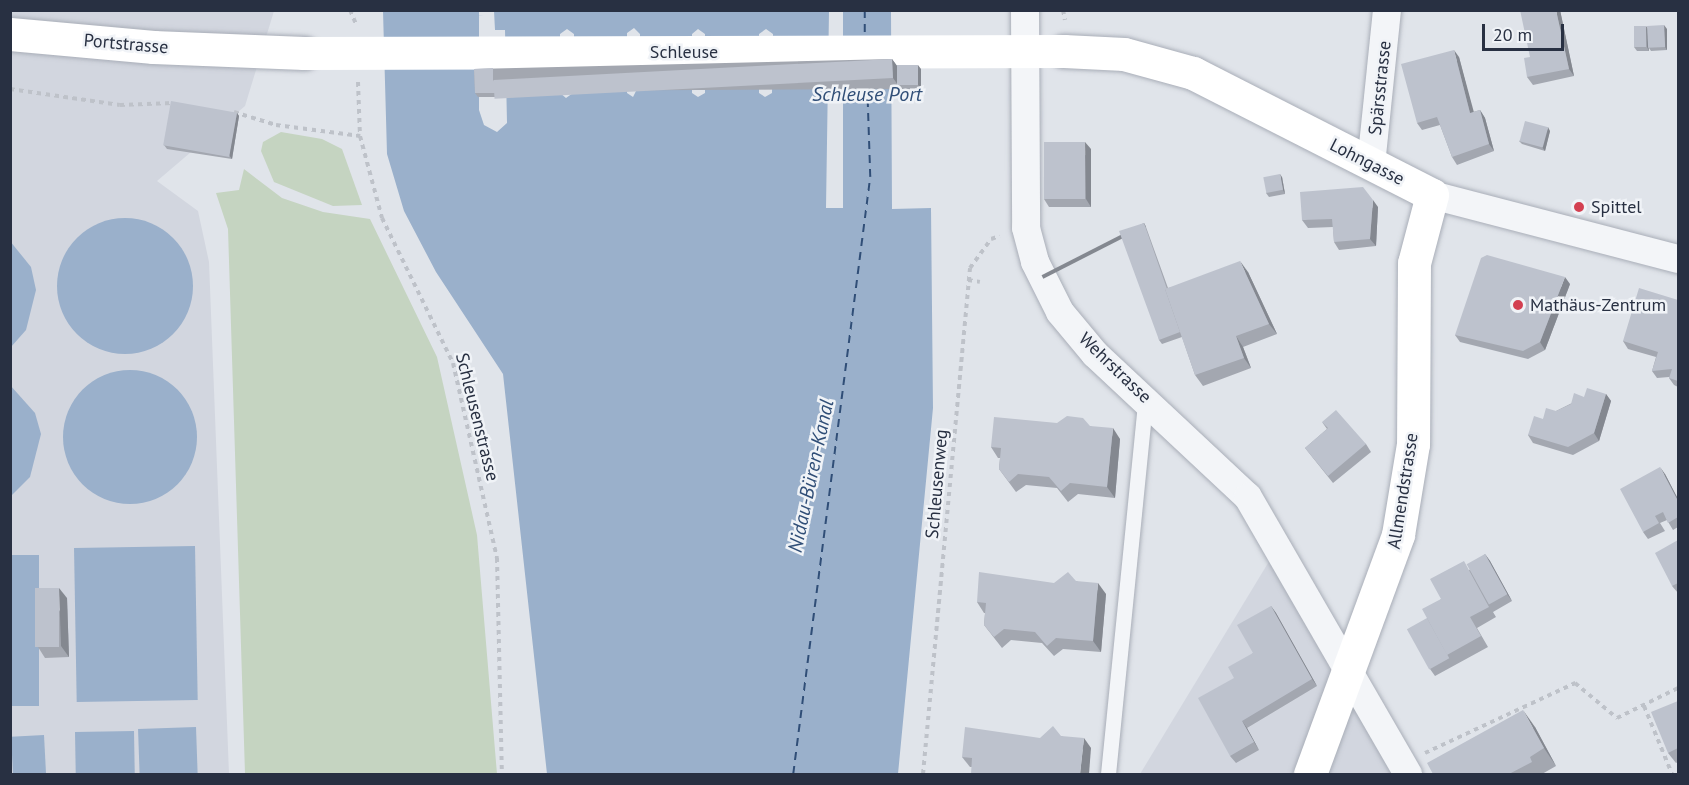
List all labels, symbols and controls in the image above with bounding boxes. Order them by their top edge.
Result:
scale bar [1485,12,1568,50]
text: 20 m [1493,23,1532,46]
street label: Portstrasse [83,30,169,58]
street label: Spärsstrasse [1364,40,1396,136]
street label: Schleuse [650,41,718,63]
water label: Schleuse Port [812,82,922,106]
street label: Lohngasse [1326,134,1408,190]
place label: Spittel [1591,196,1642,218]
marker: Spittel [1572,200,1586,214]
place label: Mathäus-Zentrum [1530,294,1666,316]
marker: Mathäus-Zentrum [1511,298,1525,312]
street label: Wehrstrasse [1074,328,1156,408]
street label: Schleusenstrasse [451,351,503,483]
water label: Nidau-Büren-Kanal [783,397,839,555]
street label: Schleusenweg [921,428,953,540]
street label: Allmendstrasse [1383,431,1423,551]

